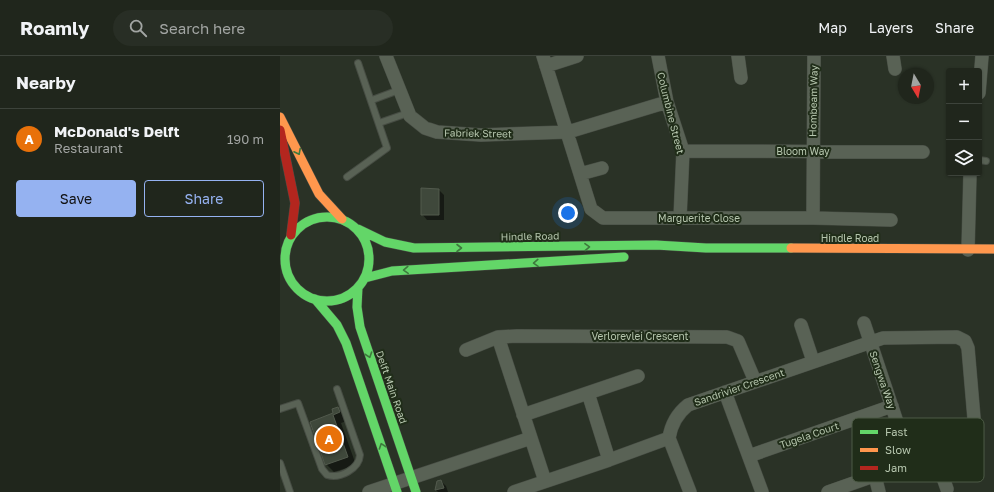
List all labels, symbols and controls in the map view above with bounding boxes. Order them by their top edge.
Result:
search box [113,10,393,46]
text: Roamly [20,16,89,39]
icon: search [127,17,149,39]
text: Search here [159,19,245,37]
text: Map [818,19,847,36]
text: Layers [869,19,913,36]
text: Share [935,19,974,36]
street label: Hombeam Way [806,65,820,137]
north arrow [898,68,934,104]
map controls [946,68,982,176]
button: + [946,68,982,104]
street label: Columbine Street [655,71,687,155]
text: Nearby [16,72,76,93]
button: − [946,104,982,140]
text: McDonald's Delft [54,122,180,140]
street label: Fabriek Street [444,126,512,140]
text: A [24,131,34,147]
text: 190 m [227,131,264,147]
text: Restaurant [54,140,123,156]
button: layers [946,140,982,176]
street label: Bloom Way [776,145,830,157]
one-way arrow [293,148,301,155]
button: Save [16,180,136,217]
button: Share [144,180,264,217]
your location [558,203,578,223]
street label: Marguerite Close [658,212,740,224]
street label: Hindle Road [501,229,559,243]
street label: Hindle Road [821,232,879,244]
one-way arrow [584,242,590,251]
one-way arrow [456,244,462,252]
one-way arrow [533,259,539,267]
one-way arrow [403,266,409,275]
street label: Verlorevlei Crescent [592,330,688,342]
street label: Delft Main Road [374,349,410,425]
street label: Sengwa Way [867,349,899,411]
one-way arrow [365,351,373,358]
street label: Sandrivier Crescent [692,366,786,408]
legend [852,418,984,482]
street label: Tugela Court [778,419,840,451]
pin: A [316,424,342,454]
text: Fast [885,425,908,438]
one-way arrow [378,443,386,450]
text: Slow [885,443,911,456]
text: Jam [885,461,907,474]

